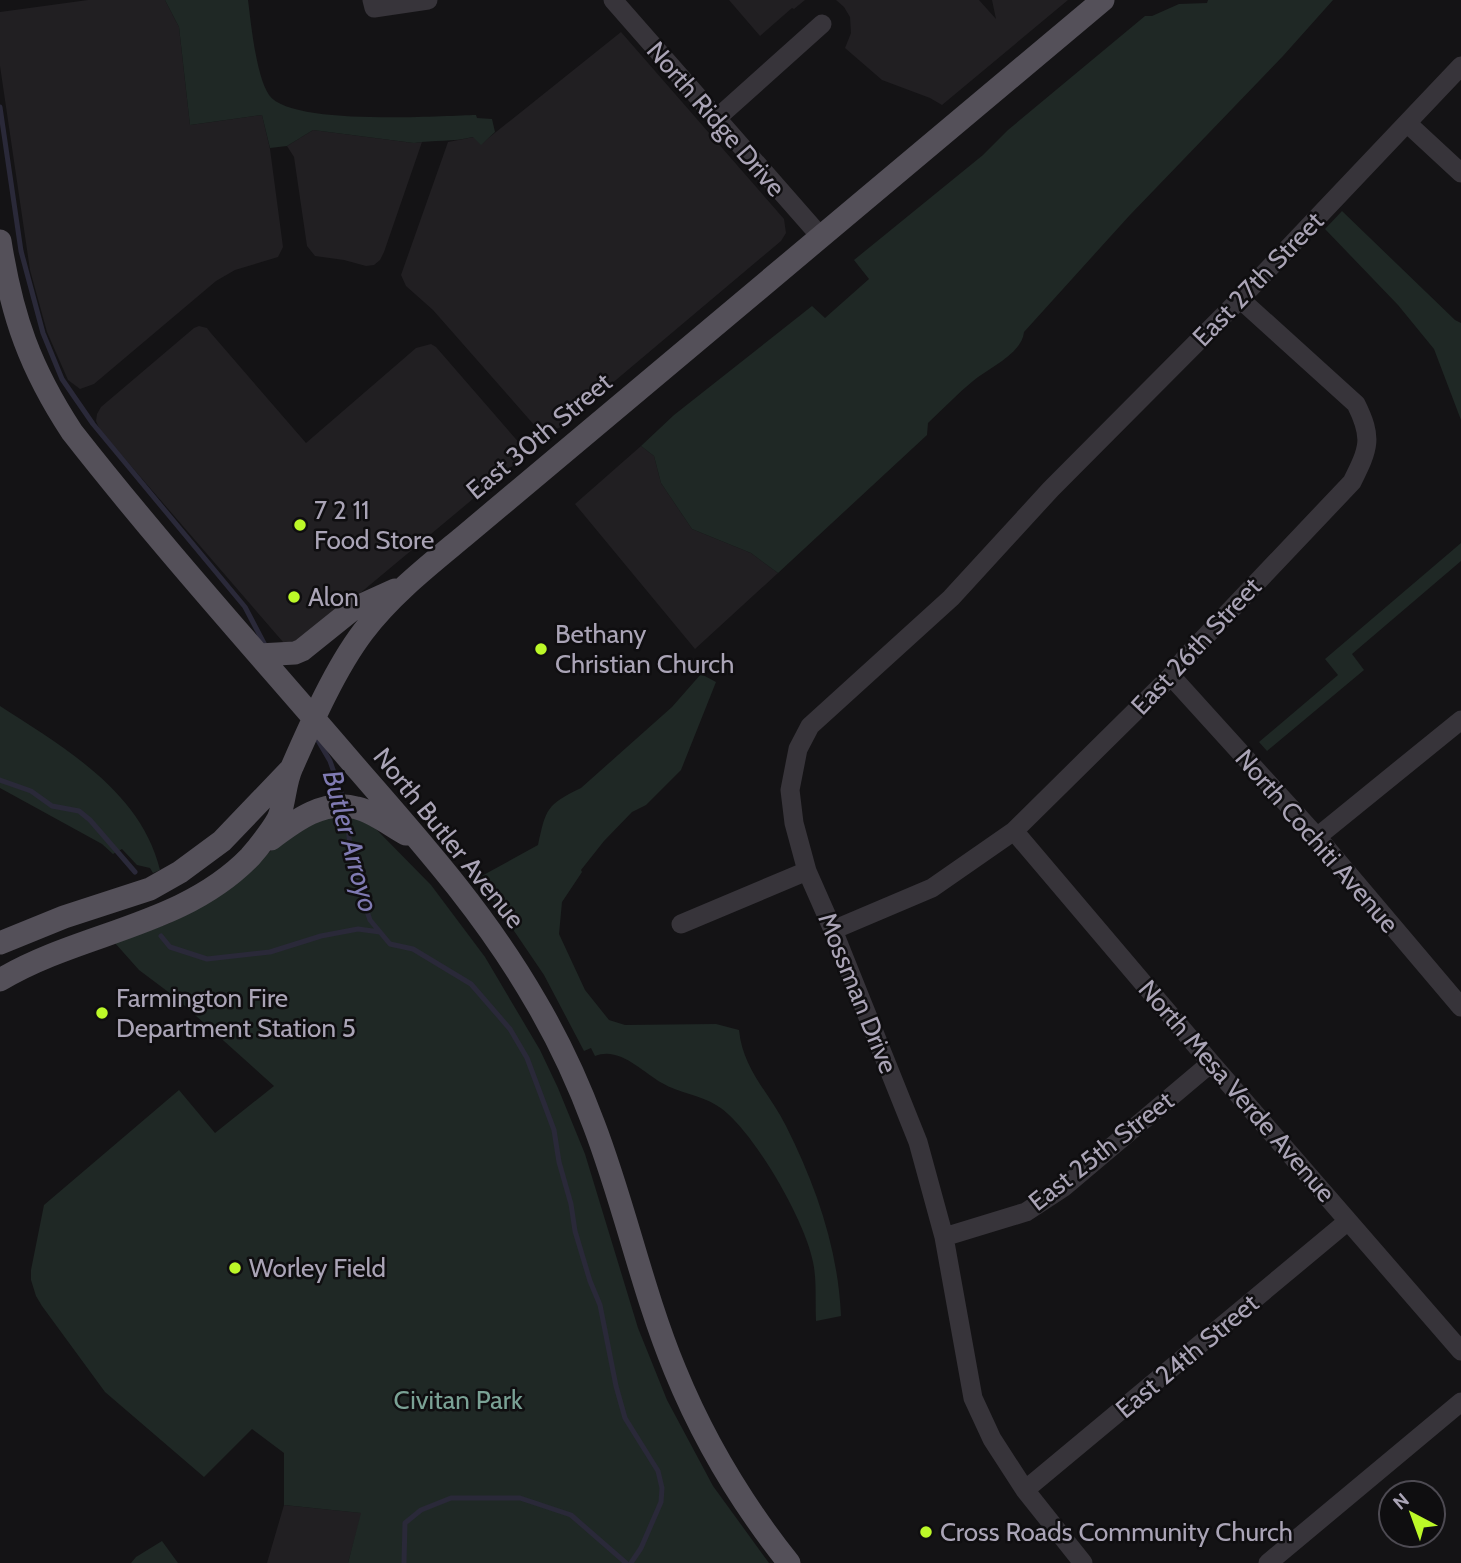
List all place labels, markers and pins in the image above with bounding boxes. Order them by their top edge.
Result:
place label: 7 2 11 Food Store [314,494,434,556]
marker: 7 2 11 Food Store [292,517,308,533]
place label: Alon [308,581,359,613]
marker: Alon [286,589,302,605]
place label: Bethany Christian Church [555,618,734,680]
marker: Bethany Christian Church [533,641,549,657]
place label: Farmington Fire Department Station 5 [116,982,356,1044]
marker: Farmington Fire Department Station 5 [94,1005,110,1021]
place label: Worley Field [249,1252,386,1284]
marker: Worley Field [227,1260,243,1276]
place label: Cross Roads Community Church [940,1516,1293,1548]
marker: Cross Roads Community Church [918,1524,934,1540]

